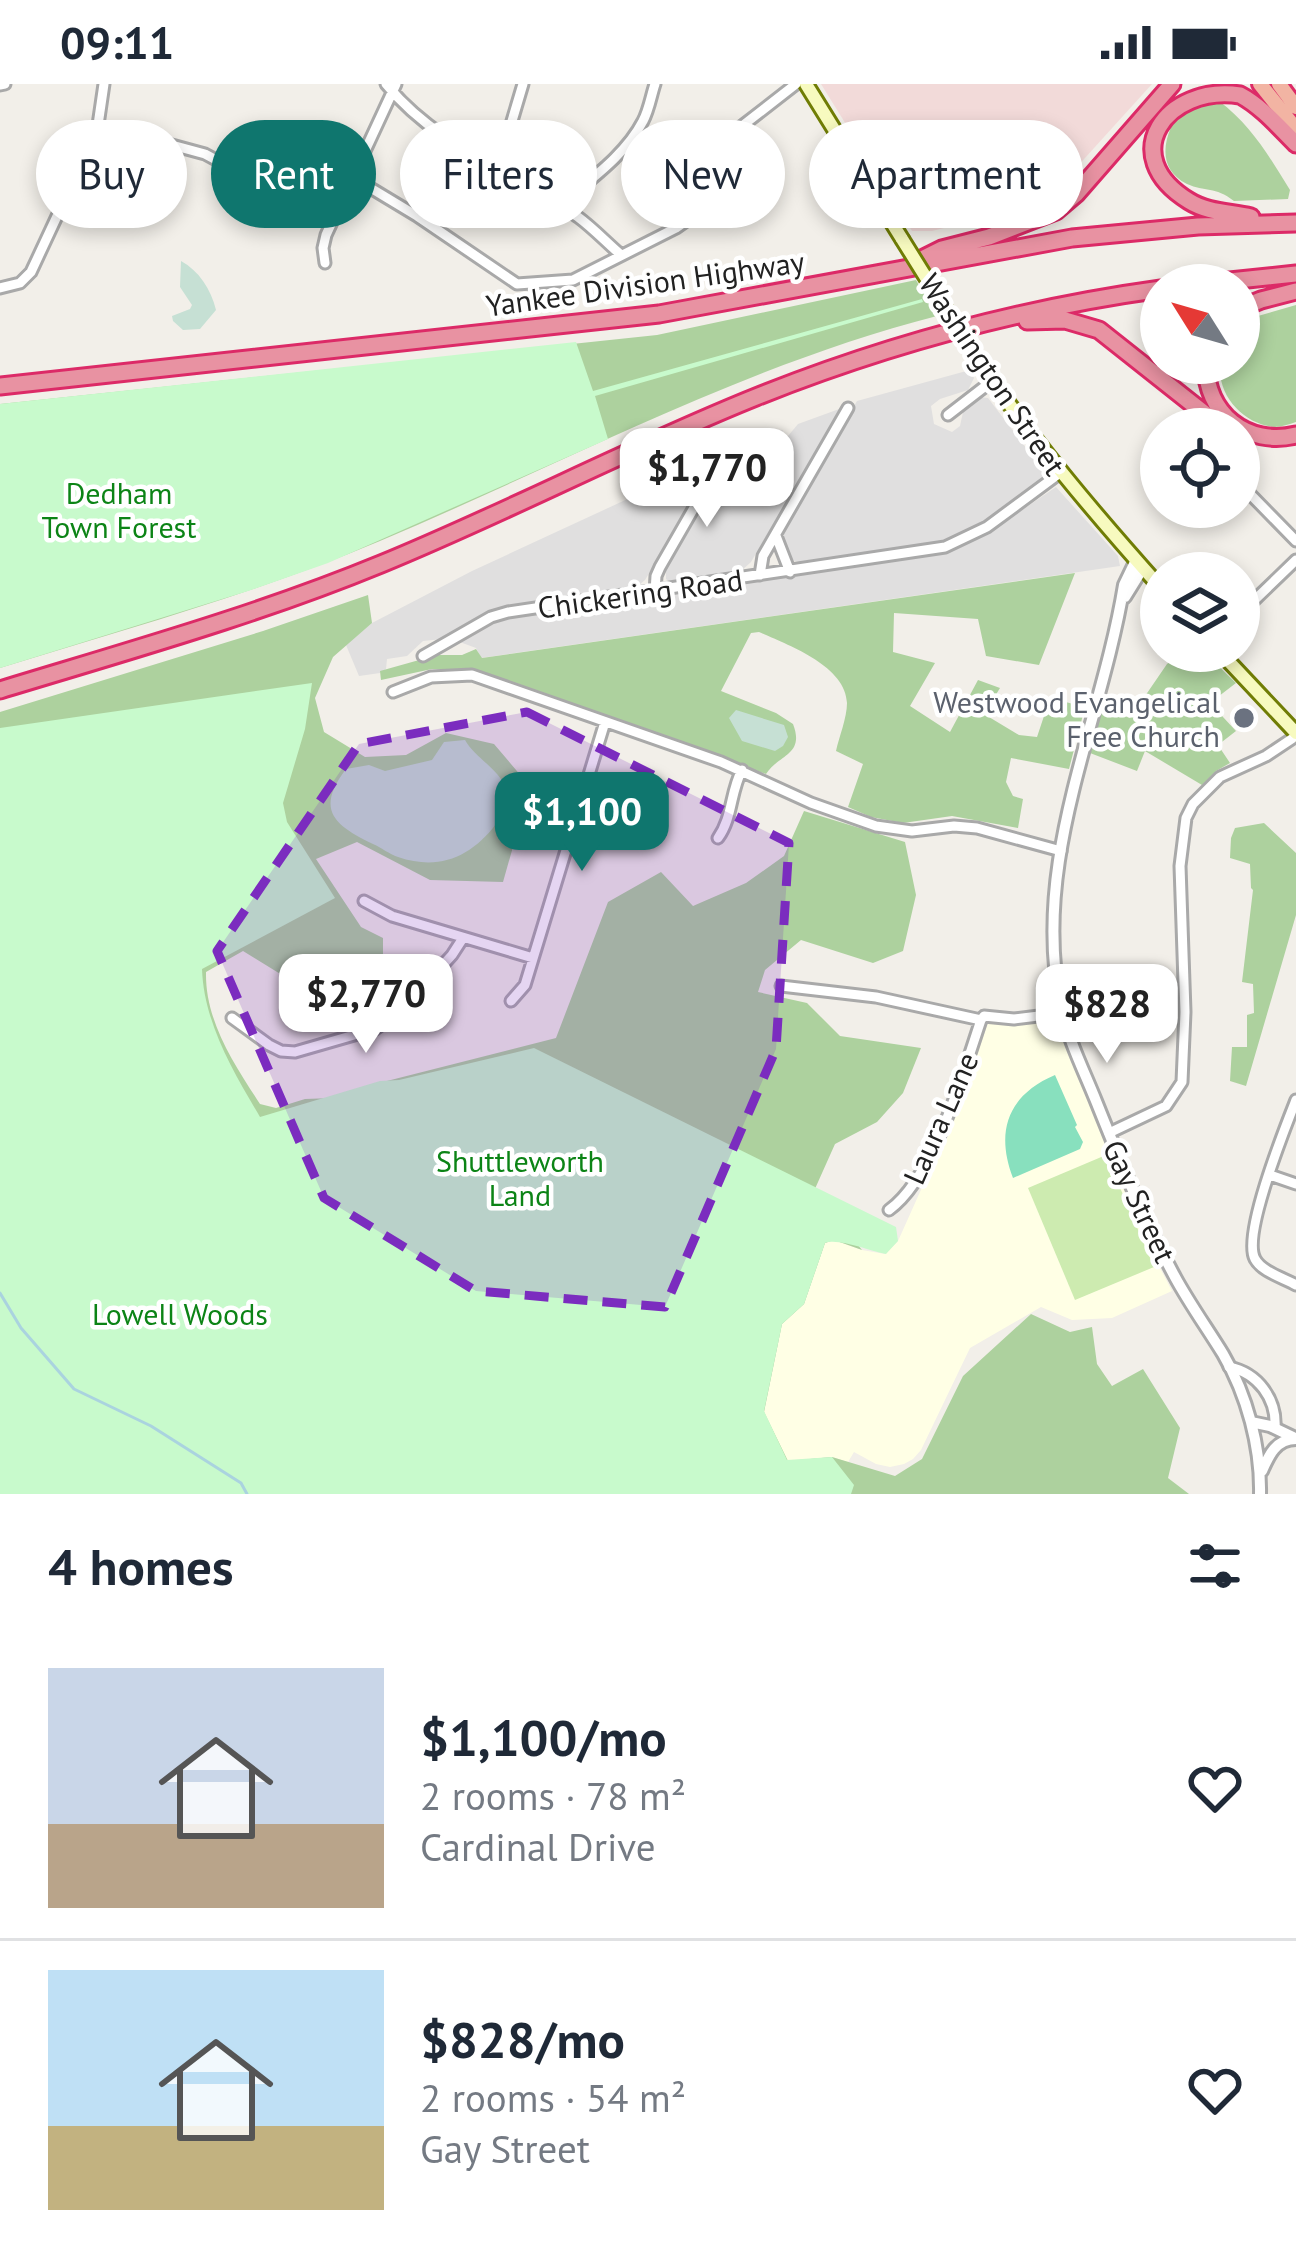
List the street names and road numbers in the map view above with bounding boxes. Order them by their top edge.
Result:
street label: Yankee Division Highway [483,241,807,325]
street label: Washington Street [911,266,1075,482]
street label: Chickering Road [535,559,745,627]
street label: Laura Lane [894,1046,986,1190]
street label: Gay Street [1095,1133,1185,1269]

